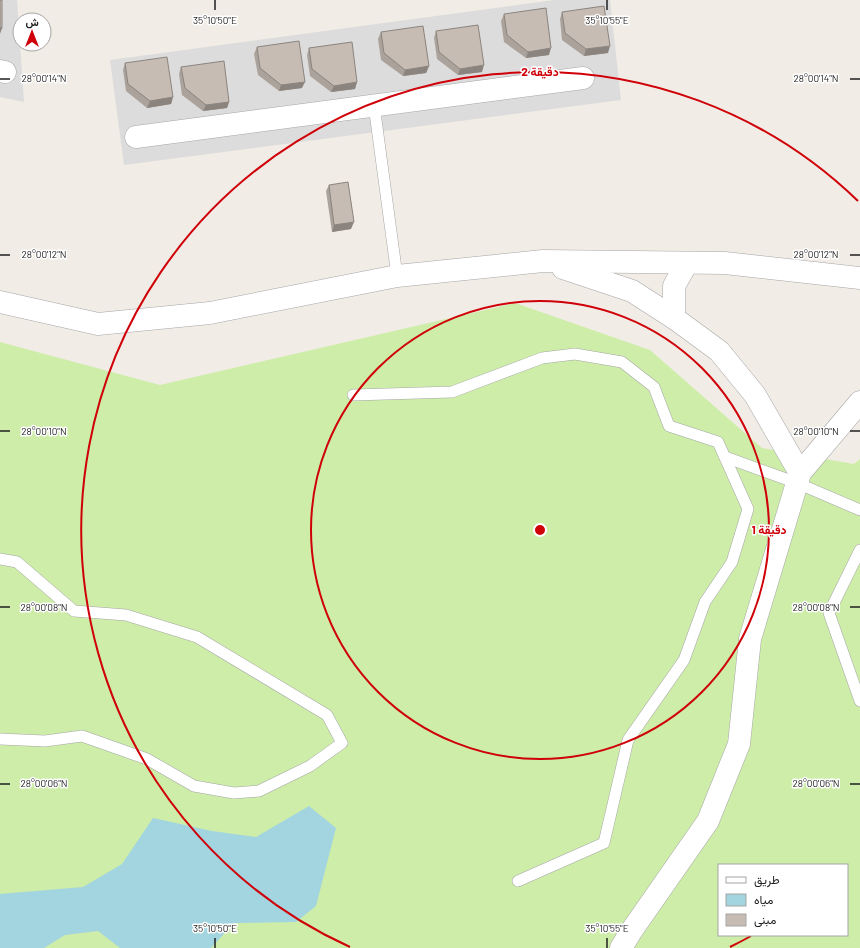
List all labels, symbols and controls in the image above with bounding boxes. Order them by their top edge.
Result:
north arrow [12,12,52,52]
text: 35°10'50"E [193,14,237,26]
text: 35°10'55"E [585,14,629,26]
text: ش [25,15,39,29]
text: 2 دقيقة [521,64,559,79]
text: 28°00'14"N [21,72,67,84]
text: 28°00'14"N [793,72,839,84]
text: 28°00'12"N [21,248,67,260]
text: 28°00'12"N [793,248,839,260]
text: 28°00'10"N [21,425,67,437]
text: 28°00'10"N [793,425,839,437]
text: 1 دقيقة [752,522,786,537]
centre of rings [533,523,547,537]
text: 28°00'08"N [20,601,68,613]
text: 28°00'08"N [792,601,840,613]
text: 28°00'06"N [20,777,68,789]
text: 28°00'06"N [792,777,840,789]
legend [718,864,848,936]
text: طريق [754,872,780,888]
text: مياه [754,892,773,907]
text: مبنى [754,912,776,928]
text: 35°10'50"E [193,922,237,934]
text: 35°10'55"E [585,922,629,934]

